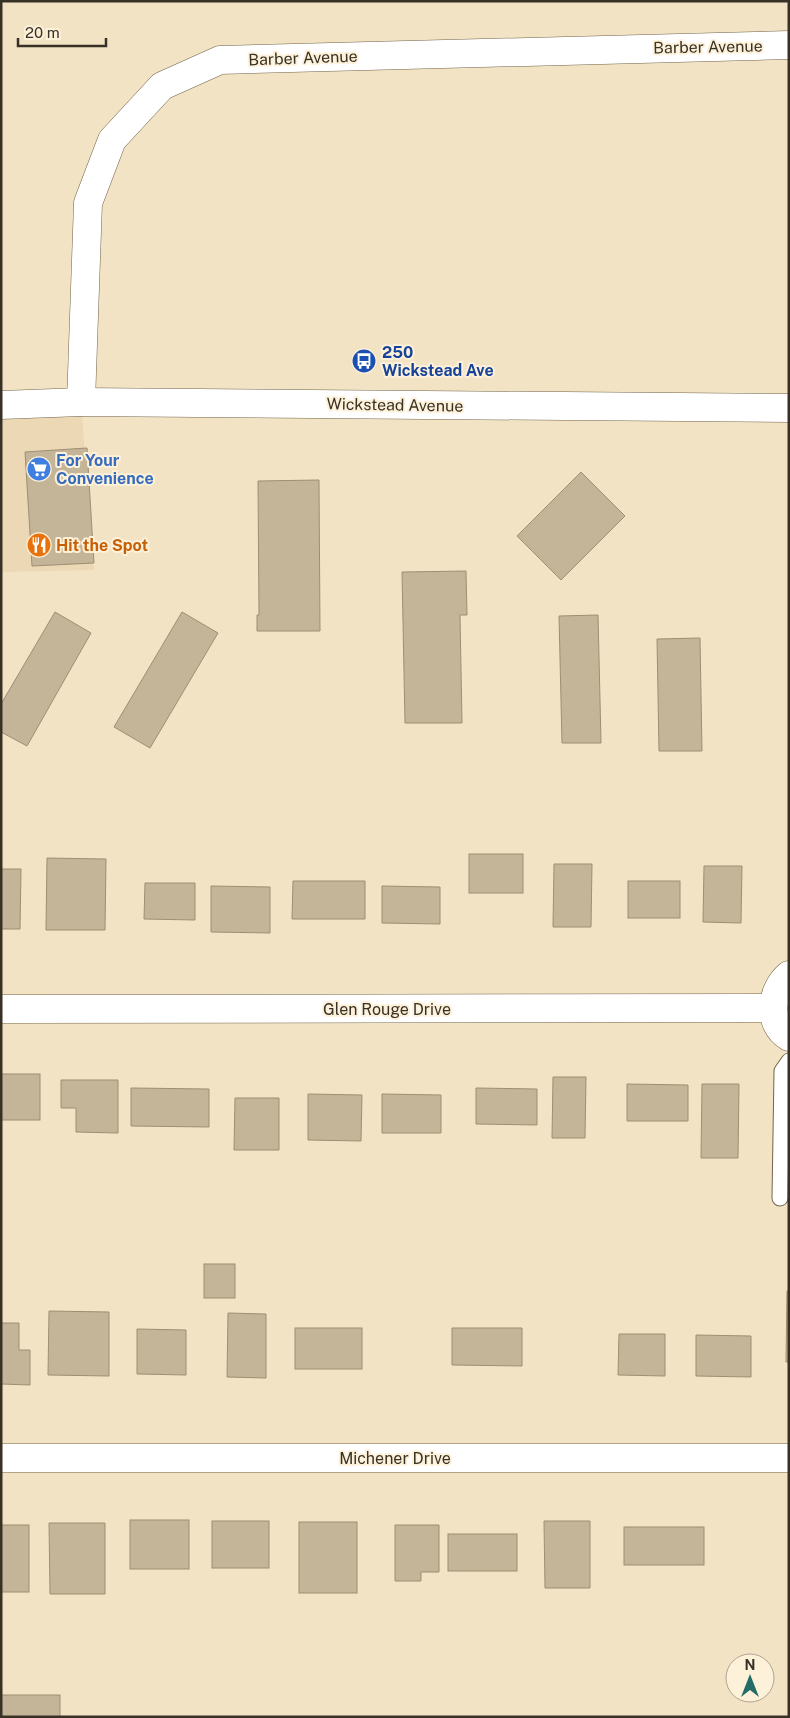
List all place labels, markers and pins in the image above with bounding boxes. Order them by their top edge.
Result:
place label: 250 Wickstead Ave [382,343,494,380]
bus stop icon: 250 Wickstead Ave [351,348,377,374]
place label: For Your Convenience [56,451,154,488]
supermarket icon: For Your Convenience [26,456,52,482]
restaurant icon: Hit the Spot [26,532,52,558]
place label: Hit the Spot [56,536,149,555]

